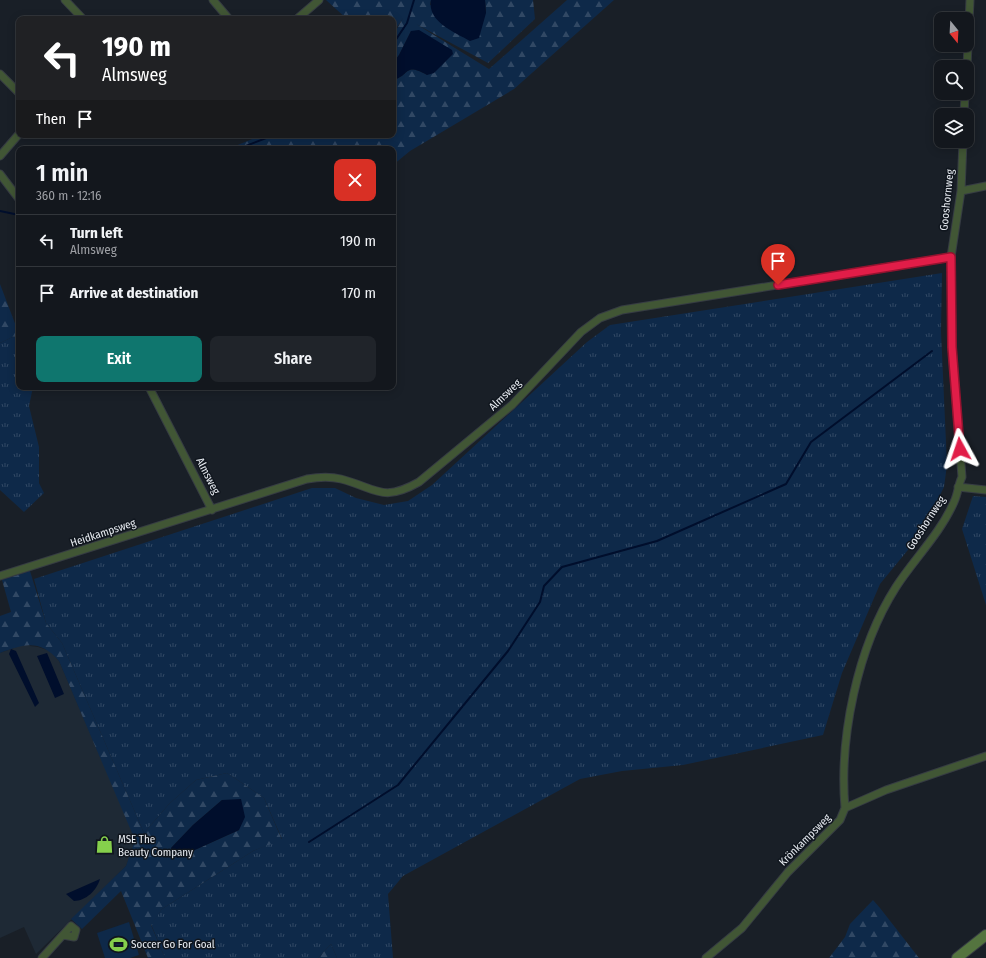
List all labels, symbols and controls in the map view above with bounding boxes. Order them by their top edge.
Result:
north arrow [934,12,974,52]
map controls [934,12,974,148]
text: 190 m [102,30,171,63]
icon: left [36,32,88,84]
button: search [934,60,974,100]
text: Almsweg [102,64,167,86]
icon: arrive [74,108,96,130]
button: layers [934,108,974,148]
text: Then [36,110,66,128]
text: 1 min [36,159,88,187]
button: close [334,159,376,201]
street label: Gooshornweg [937,168,957,231]
text: 360 m · 12:16 [36,188,102,203]
text: Turn left [70,224,123,242]
icon: left [36,230,58,252]
text: 190 m [340,232,376,250]
text: Almsweg [70,242,117,257]
pin [761,244,795,285]
icon: arrive [767,250,789,272]
icon: arrive [36,282,58,304]
text: Arrive at destination [70,284,198,302]
text: 170 m [341,284,376,302]
button: Exit [36,336,202,382]
button: Share [210,336,376,382]
street label: Almsweg [486,376,524,413]
position arrow [939,428,981,470]
street label: Almsweg [193,455,223,497]
street label: Gooshornweg [904,493,949,552]
street label: Heidkampsweg [69,516,138,550]
street label: Krönkampsweg [776,811,834,869]
place label: MSE The Beauty Company [118,833,193,859]
shop icon: MSE The Beauty Company [95,835,115,855]
sports icon: Soccer Go For Goal [108,934,128,954]
place label: Soccer Go For Goal [131,938,215,951]

